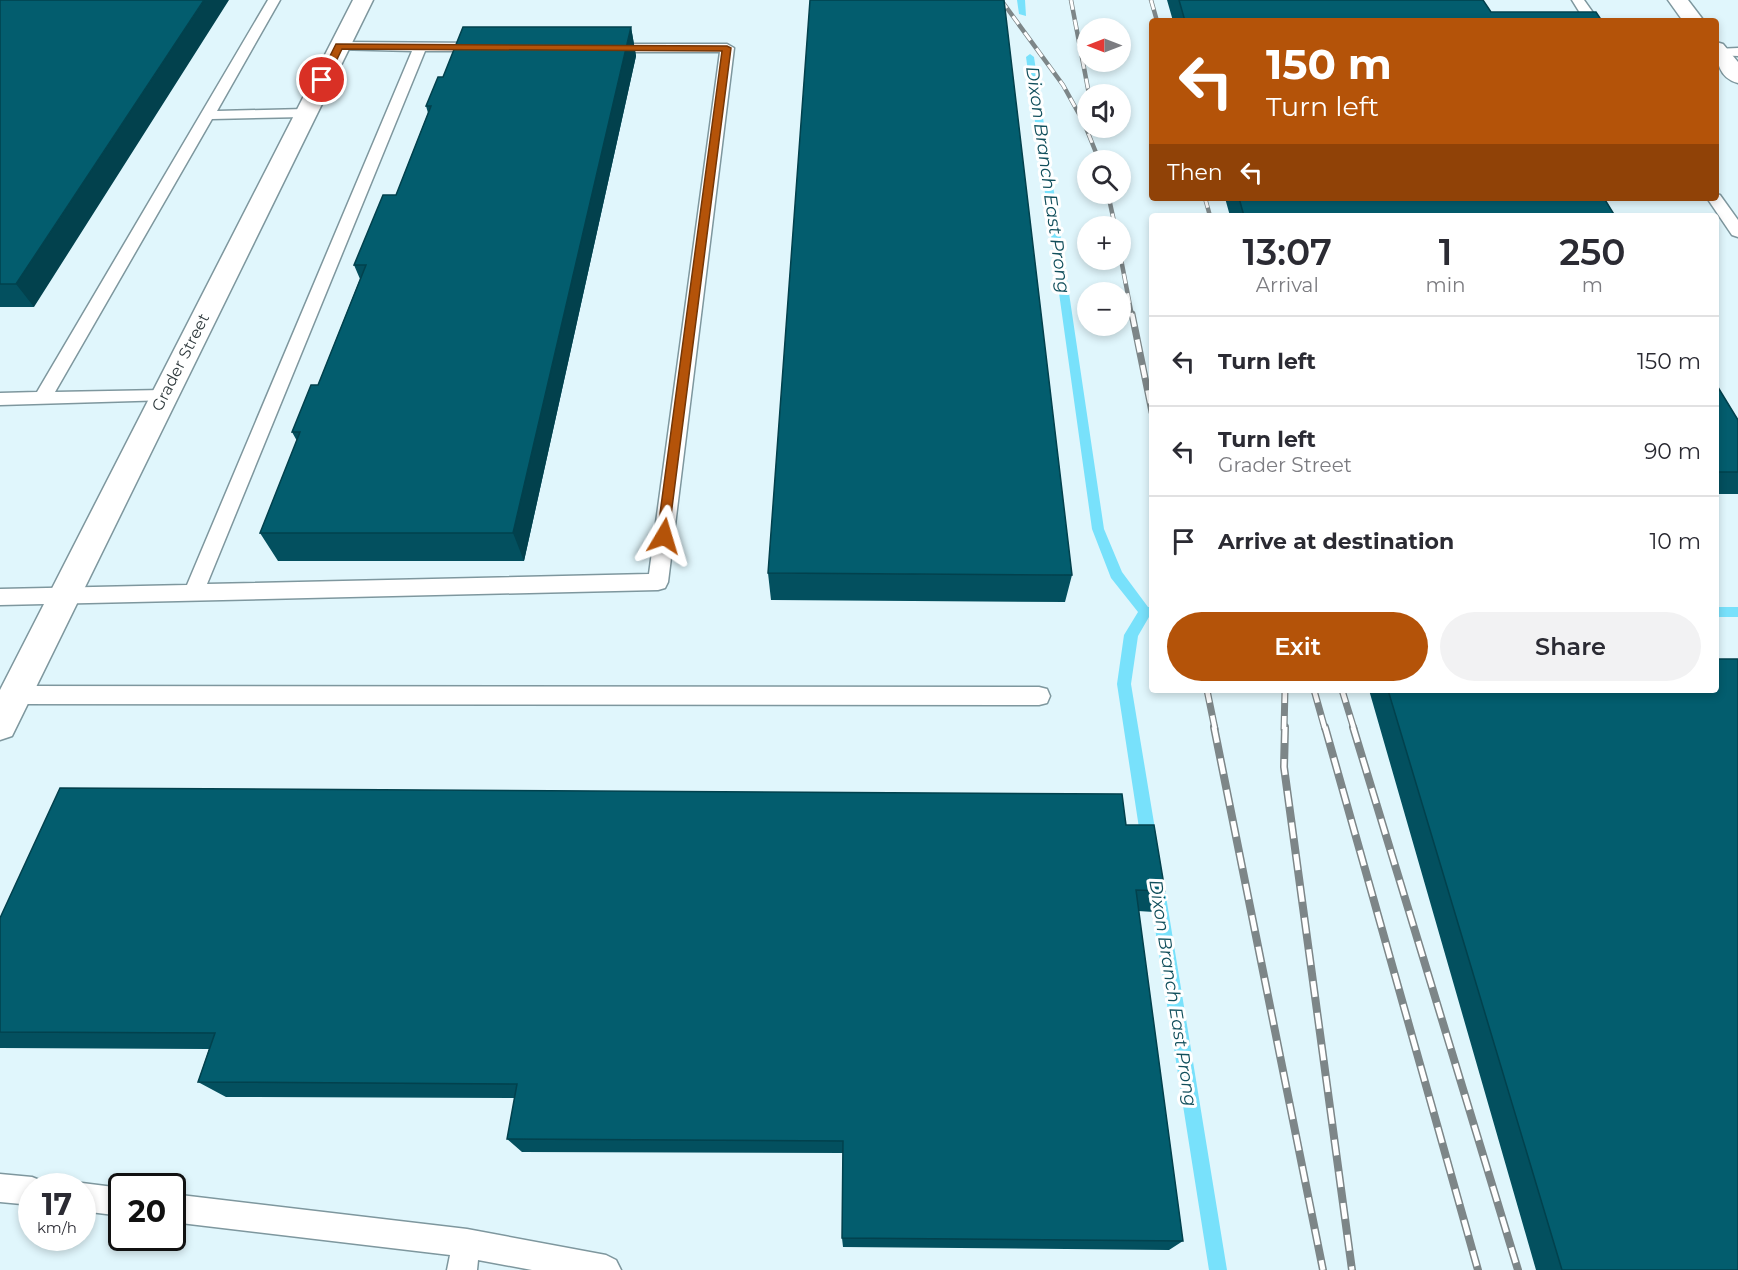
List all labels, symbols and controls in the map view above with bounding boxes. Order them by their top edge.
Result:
north arrow [1077,18,1131,72]
map controls [1077,18,1131,336]
text: 150 m [1266,38,1392,90]
icon: left [1167,42,1245,120]
pin [296,54,347,105]
icon: arrive [305,63,338,96]
water label: Dixon Branch East Prong [1021,65,1075,295]
button: sound [1077,84,1131,138]
text: Turn left [1266,90,1379,123]
button: search [1077,150,1131,204]
icon: left [1235,156,1268,189]
text: Then [1167,159,1223,186]
button: + [1077,216,1131,270]
text: 13:07 [1243,230,1332,274]
text: 1 [1439,230,1452,274]
text: 250 [1559,230,1625,274]
text: Arrival [1256,273,1319,297]
text: min [1426,273,1466,297]
text: m [1582,273,1603,297]
button: − [1077,282,1131,336]
street label: Grader Street [148,310,213,414]
icon: left [1167,345,1200,378]
text: Turn left [1218,348,1316,375]
text: 150 m [1637,348,1701,375]
text: Turn left [1218,426,1316,453]
icon: left [1167,435,1200,468]
text: 90 m [1644,438,1701,465]
text: Grader Street [1218,453,1352,477]
position arrow [632,504,696,568]
icon: arrive [1167,525,1200,558]
text: Arrive at destination [1218,528,1454,555]
text: 10 m [1649,528,1701,555]
button: Exit [1167,612,1428,681]
button: Share [1440,612,1701,681]
water label: Dixon Branch East Prong [1144,878,1202,1108]
speed limit sign: 20 [108,1173,186,1251]
text: 17 [42,1186,72,1223]
text: km/h [37,1218,77,1237]

